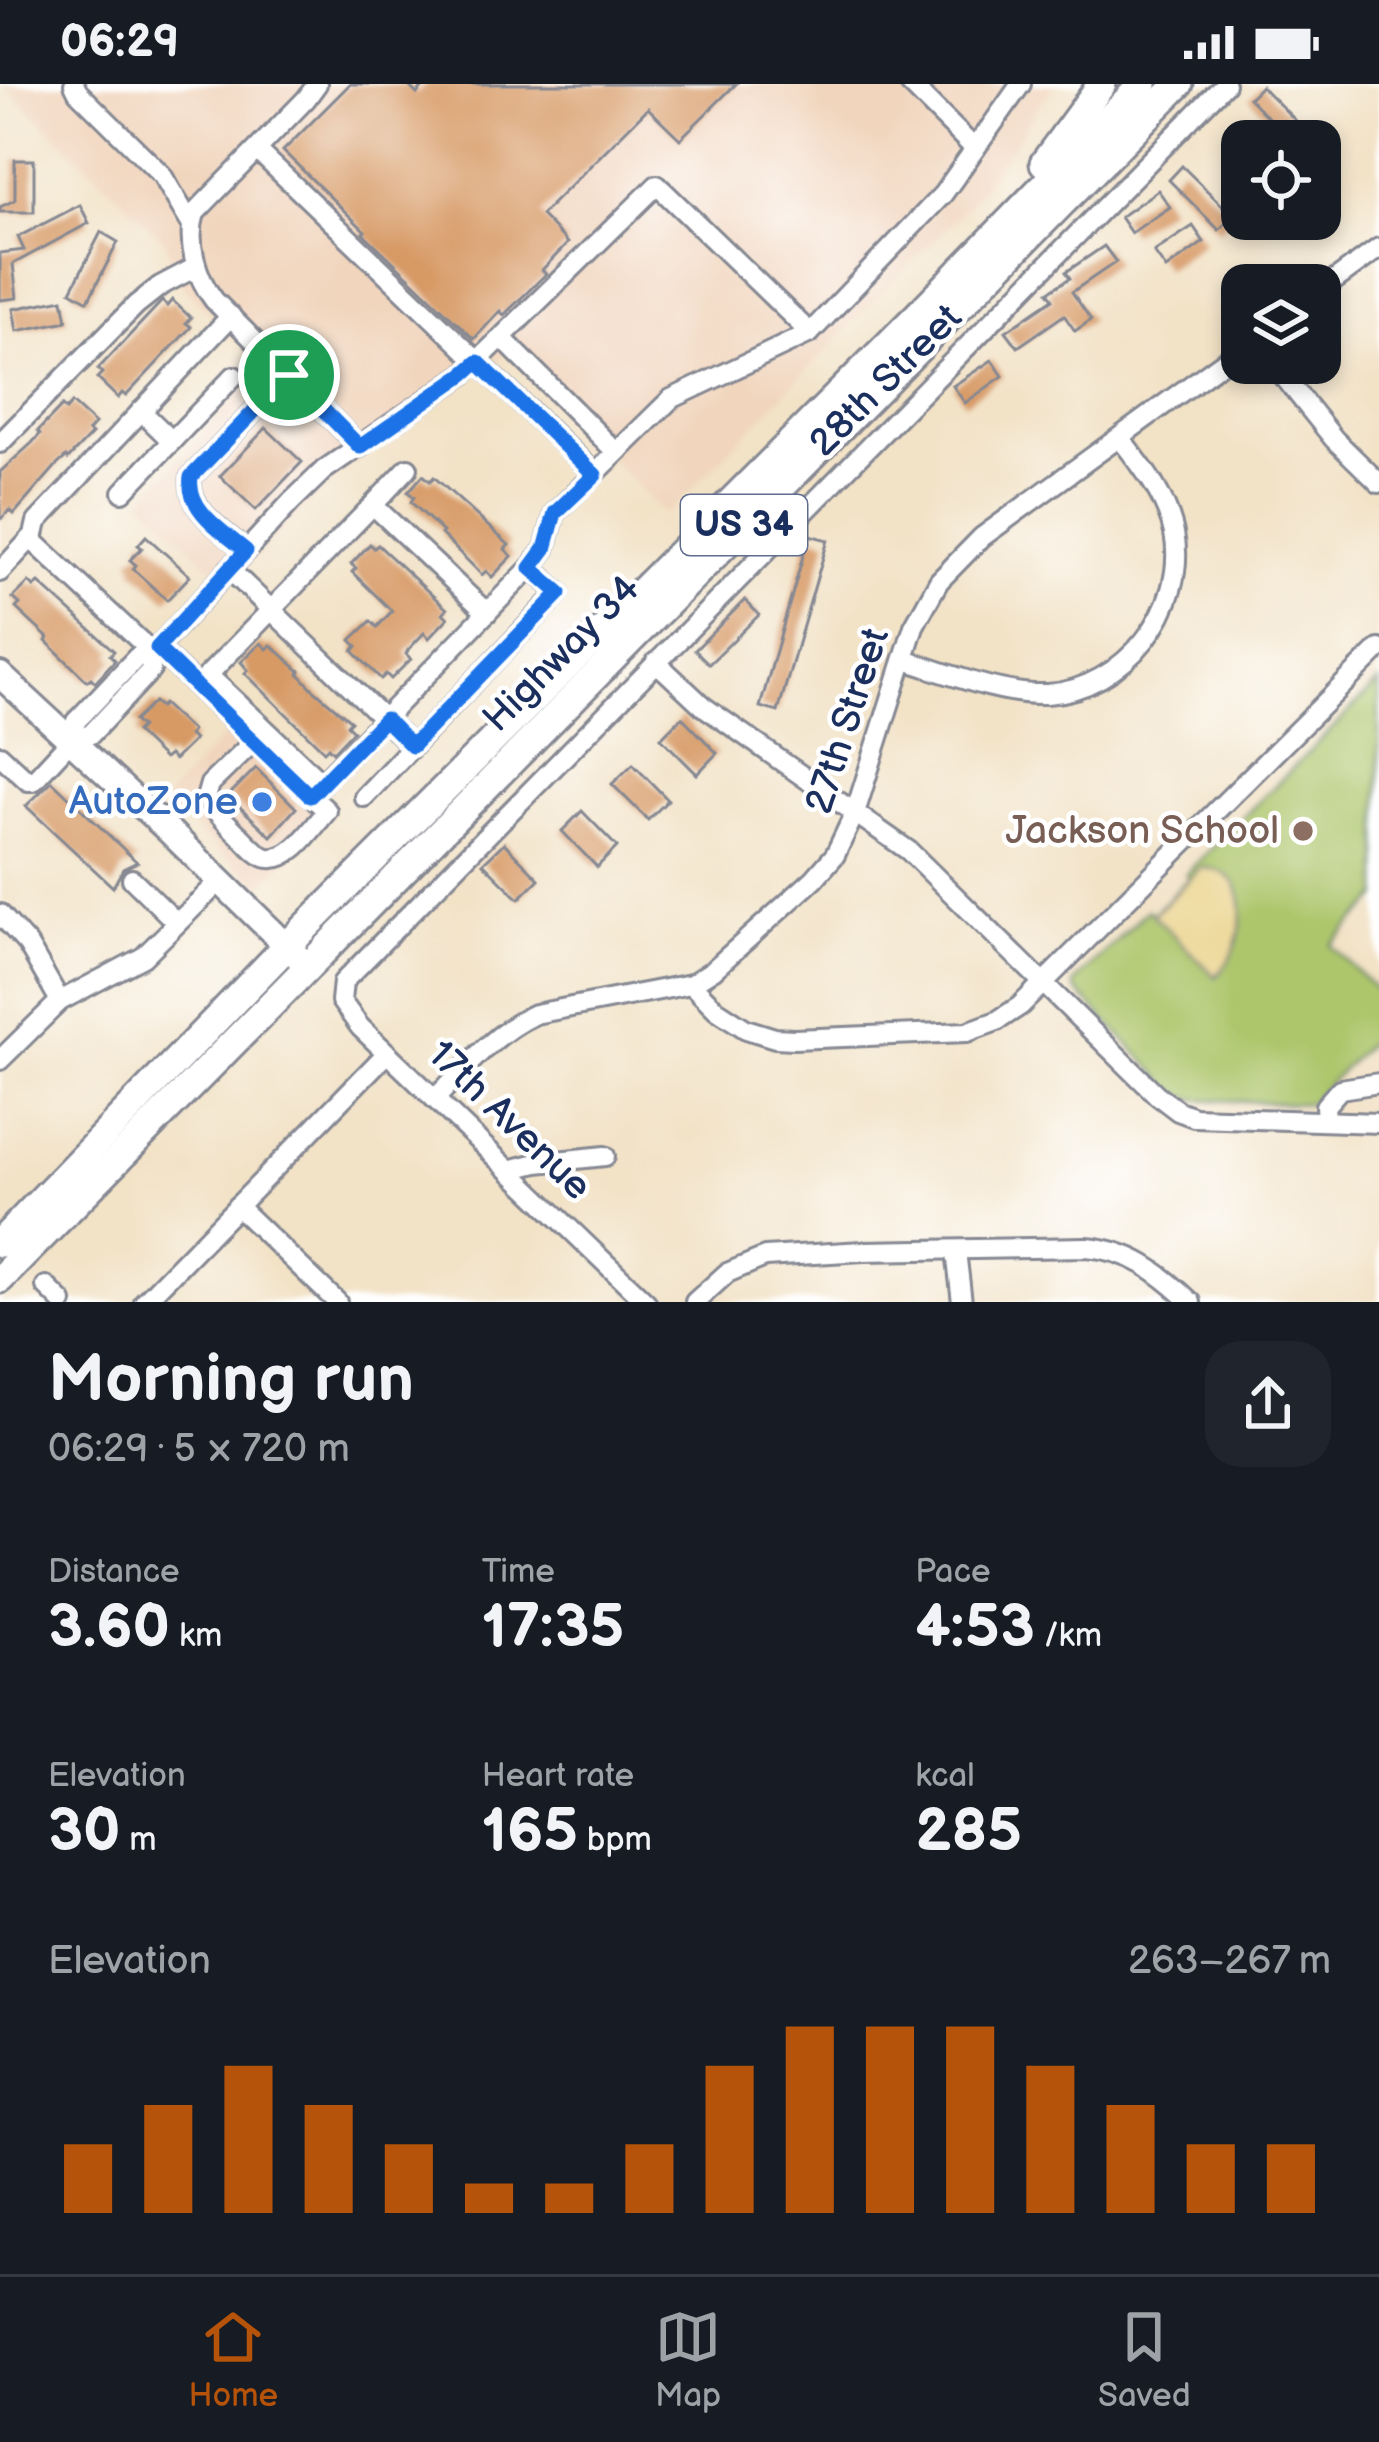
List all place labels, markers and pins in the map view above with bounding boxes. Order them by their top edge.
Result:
pin [238,324,340,426]
place label: AutoZone [69,779,238,826]
marker: AutoZone [249,789,275,815]
place label: Jackson School [1005,808,1279,855]
marker: Jackson School [1290,818,1316,844]

